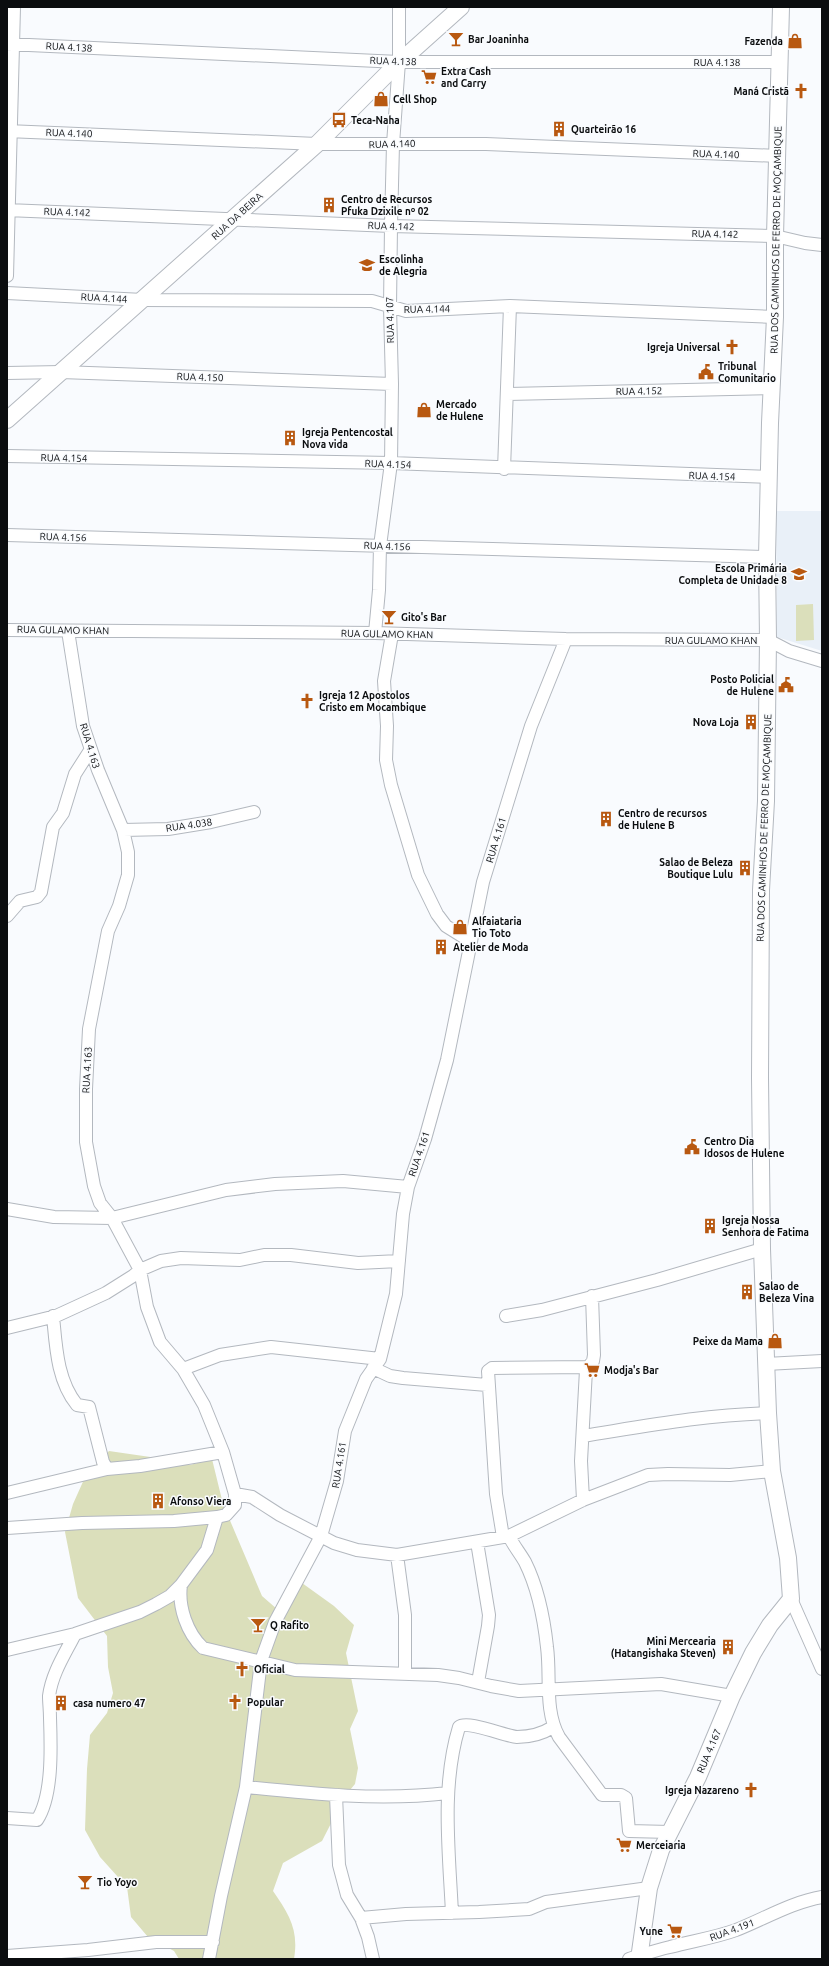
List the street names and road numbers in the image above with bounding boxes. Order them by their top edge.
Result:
street label: RUA 4.138 [45,40,93,54]
street label: RUA 4.138 [369,55,417,67]
street label: RUA 4.138 [694,57,741,68]
street label: RUA DOS CAMINHOS DE FERRO DE MOÇAMBIQUE [769,125,783,354]
street label: RUA 4.140 [45,127,93,139]
street label: RUA 4.140 [368,138,416,150]
street label: RUA 4.140 [692,148,740,160]
street label: RUA DA BEIRA [209,190,265,242]
street label: RUA 4.142 [43,206,91,218]
street label: RUA 4.142 [367,220,415,232]
street label: RUA 4.142 [691,228,739,240]
street label: RUA 4.144 [80,291,128,305]
street label: RUA 4.107 [384,296,396,344]
street label: RUA 4.144 [403,303,451,315]
street label: RUA 4.150 [176,371,224,383]
street label: RUA 4.152 [615,385,663,397]
street label: RUA 4.154 [40,452,88,464]
street label: RUA 4.154 [364,458,412,470]
street label: RUA 4.154 [688,470,736,482]
street label: RUA 4.156 [39,531,87,543]
street label: RUA 4.156 [363,540,411,552]
street label: RUA GULAMO KHAN [17,624,109,636]
street label: RUA GULAMO KHAN [341,628,433,640]
street label: RUA GULAMO KHAN [665,635,757,646]
street label: RUA DOS CAMINHOS DE FERRO DE MOÇAMBIQUE [755,713,773,942]
street label: RUA 4.163 [78,722,102,770]
street label: RUA 4.038 [165,816,213,834]
street label: RUA 4.161 [484,816,508,864]
street label: RUA 4.163 [80,1046,94,1094]
street label: RUA 4.161 [406,1130,432,1178]
street label: RUA 4.161 [330,1441,348,1489]
street label: RUA 4.167 [695,1727,723,1775]
street label: RUA 4.191 [708,1917,756,1943]

